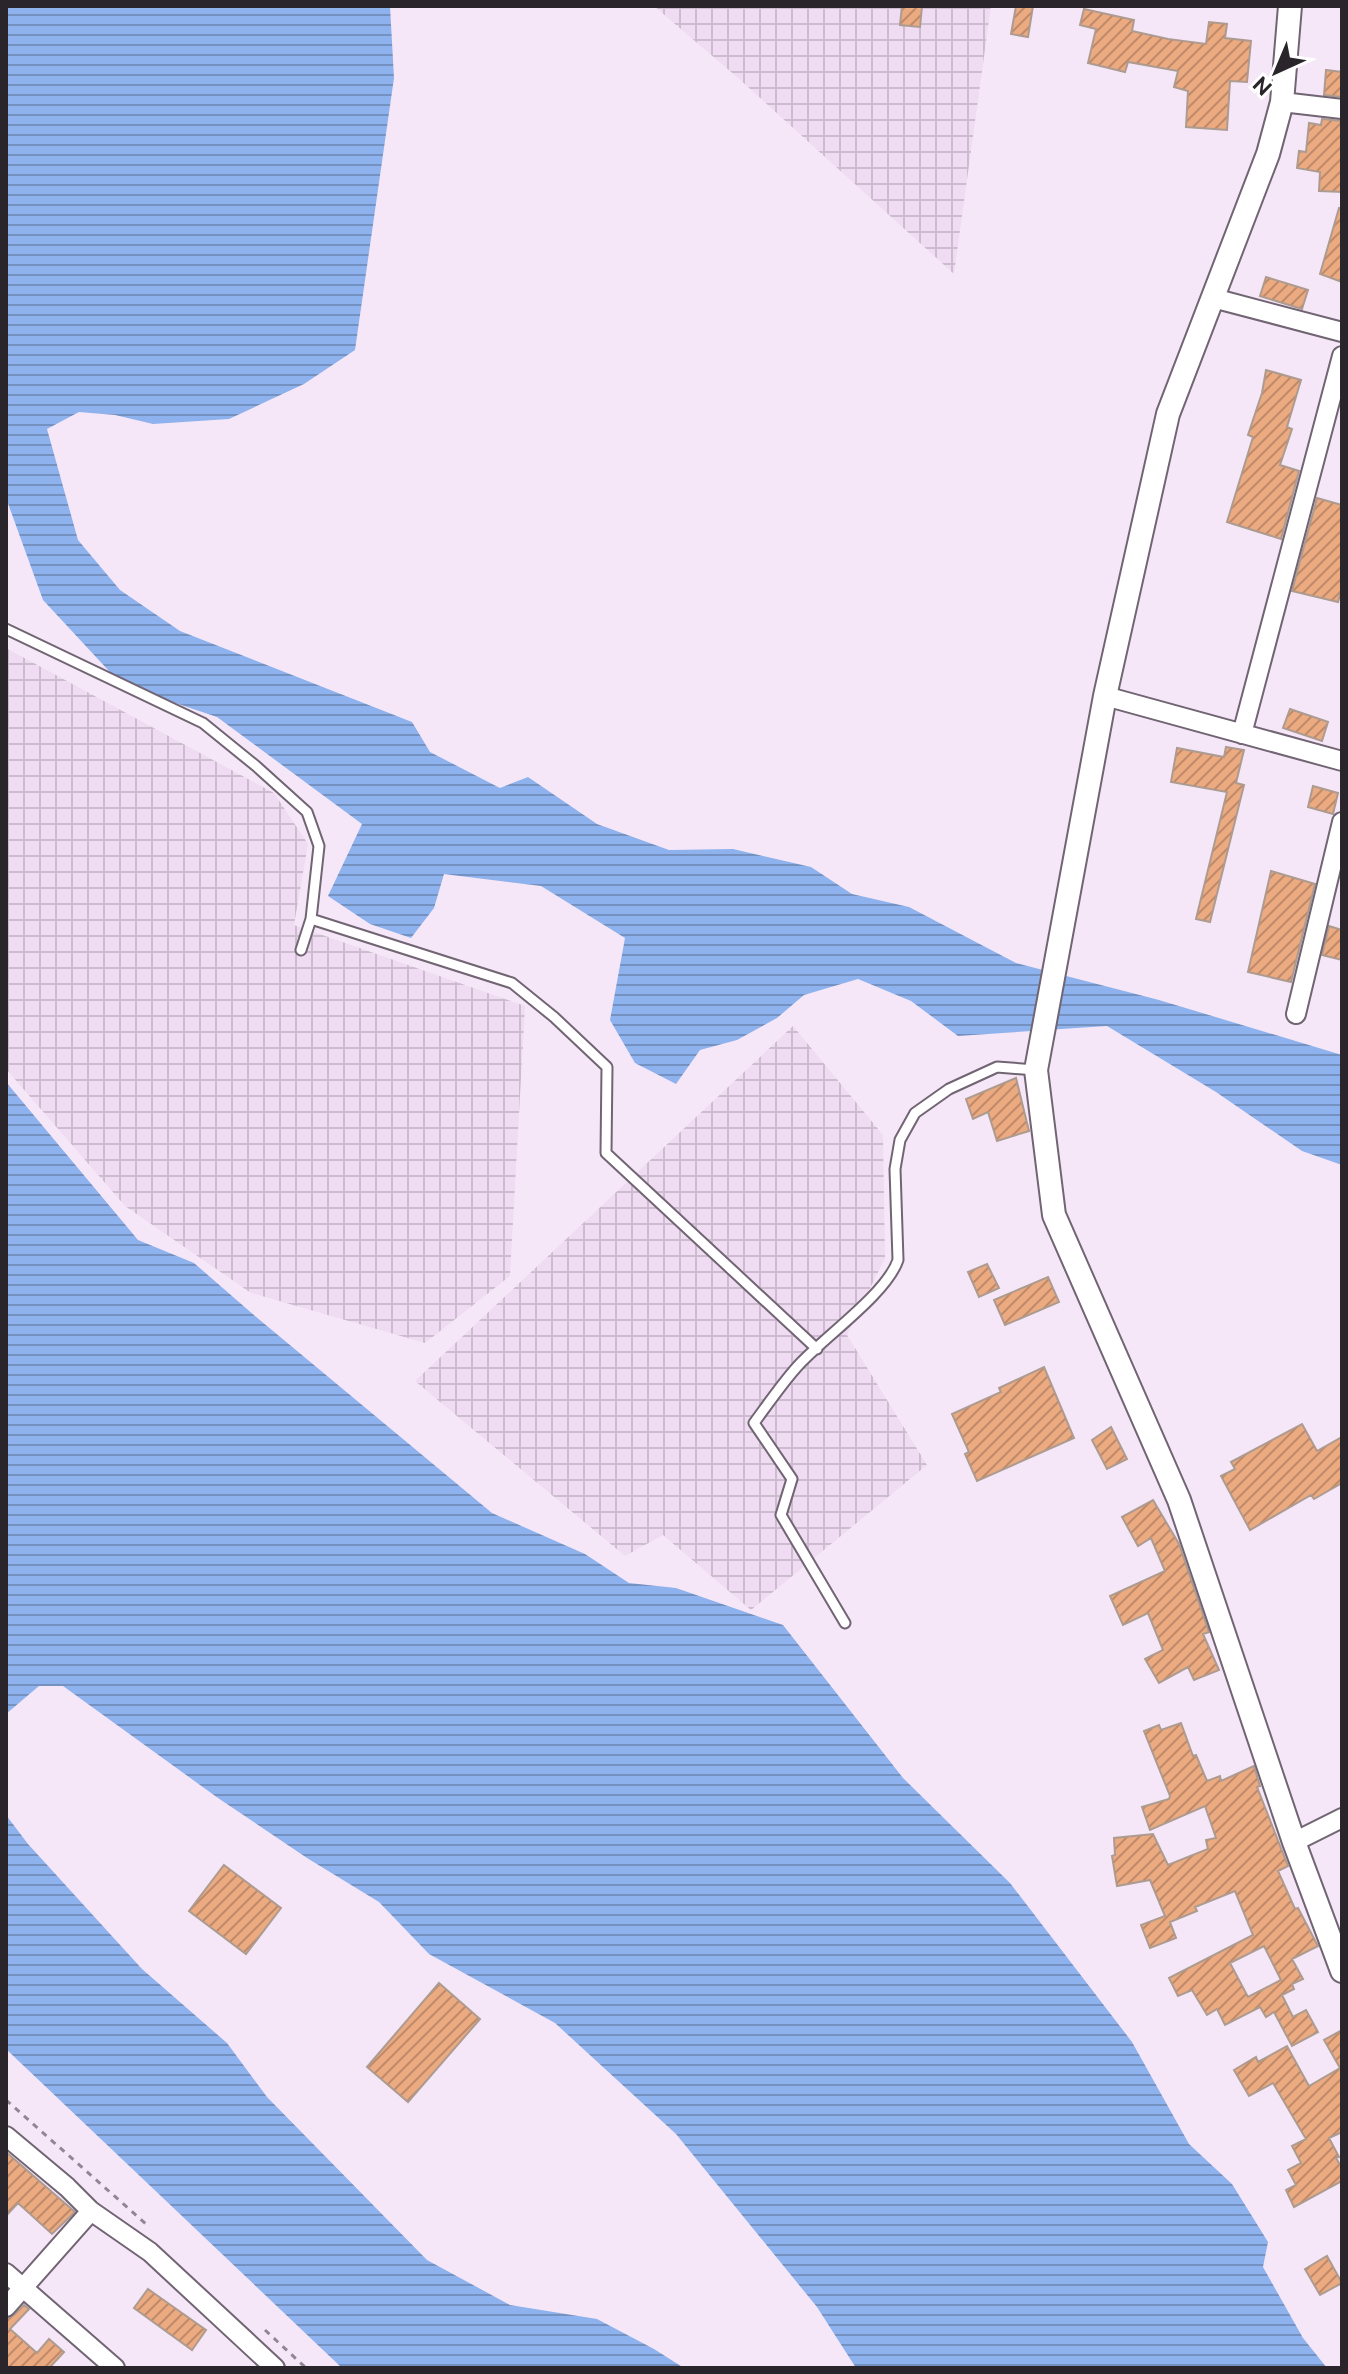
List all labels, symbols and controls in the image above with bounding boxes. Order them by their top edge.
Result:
north arrow [1236,32,1316,112]
text: N [1247,72,1276,101]

